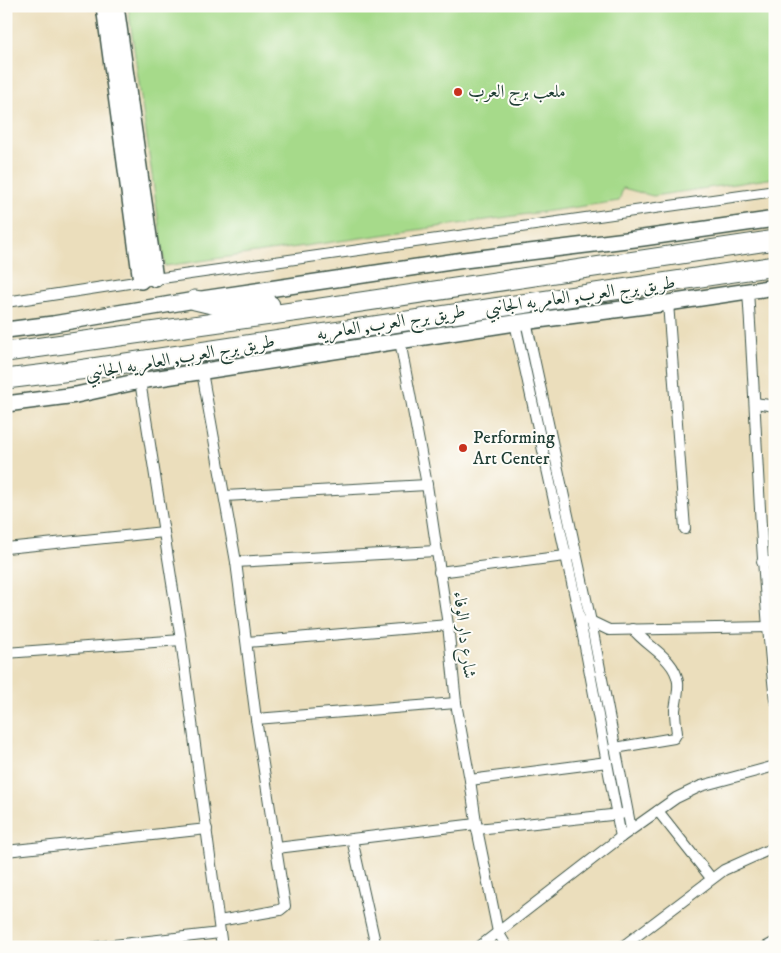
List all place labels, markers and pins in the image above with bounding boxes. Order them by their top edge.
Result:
place label: ملعب برج العرب [468,81,566,107]
marker: ملعب برج العرب [452,86,464,98]
place label: Performing Art Center [473,427,555,470]
marker: Performing Art Center [457,442,469,454]

